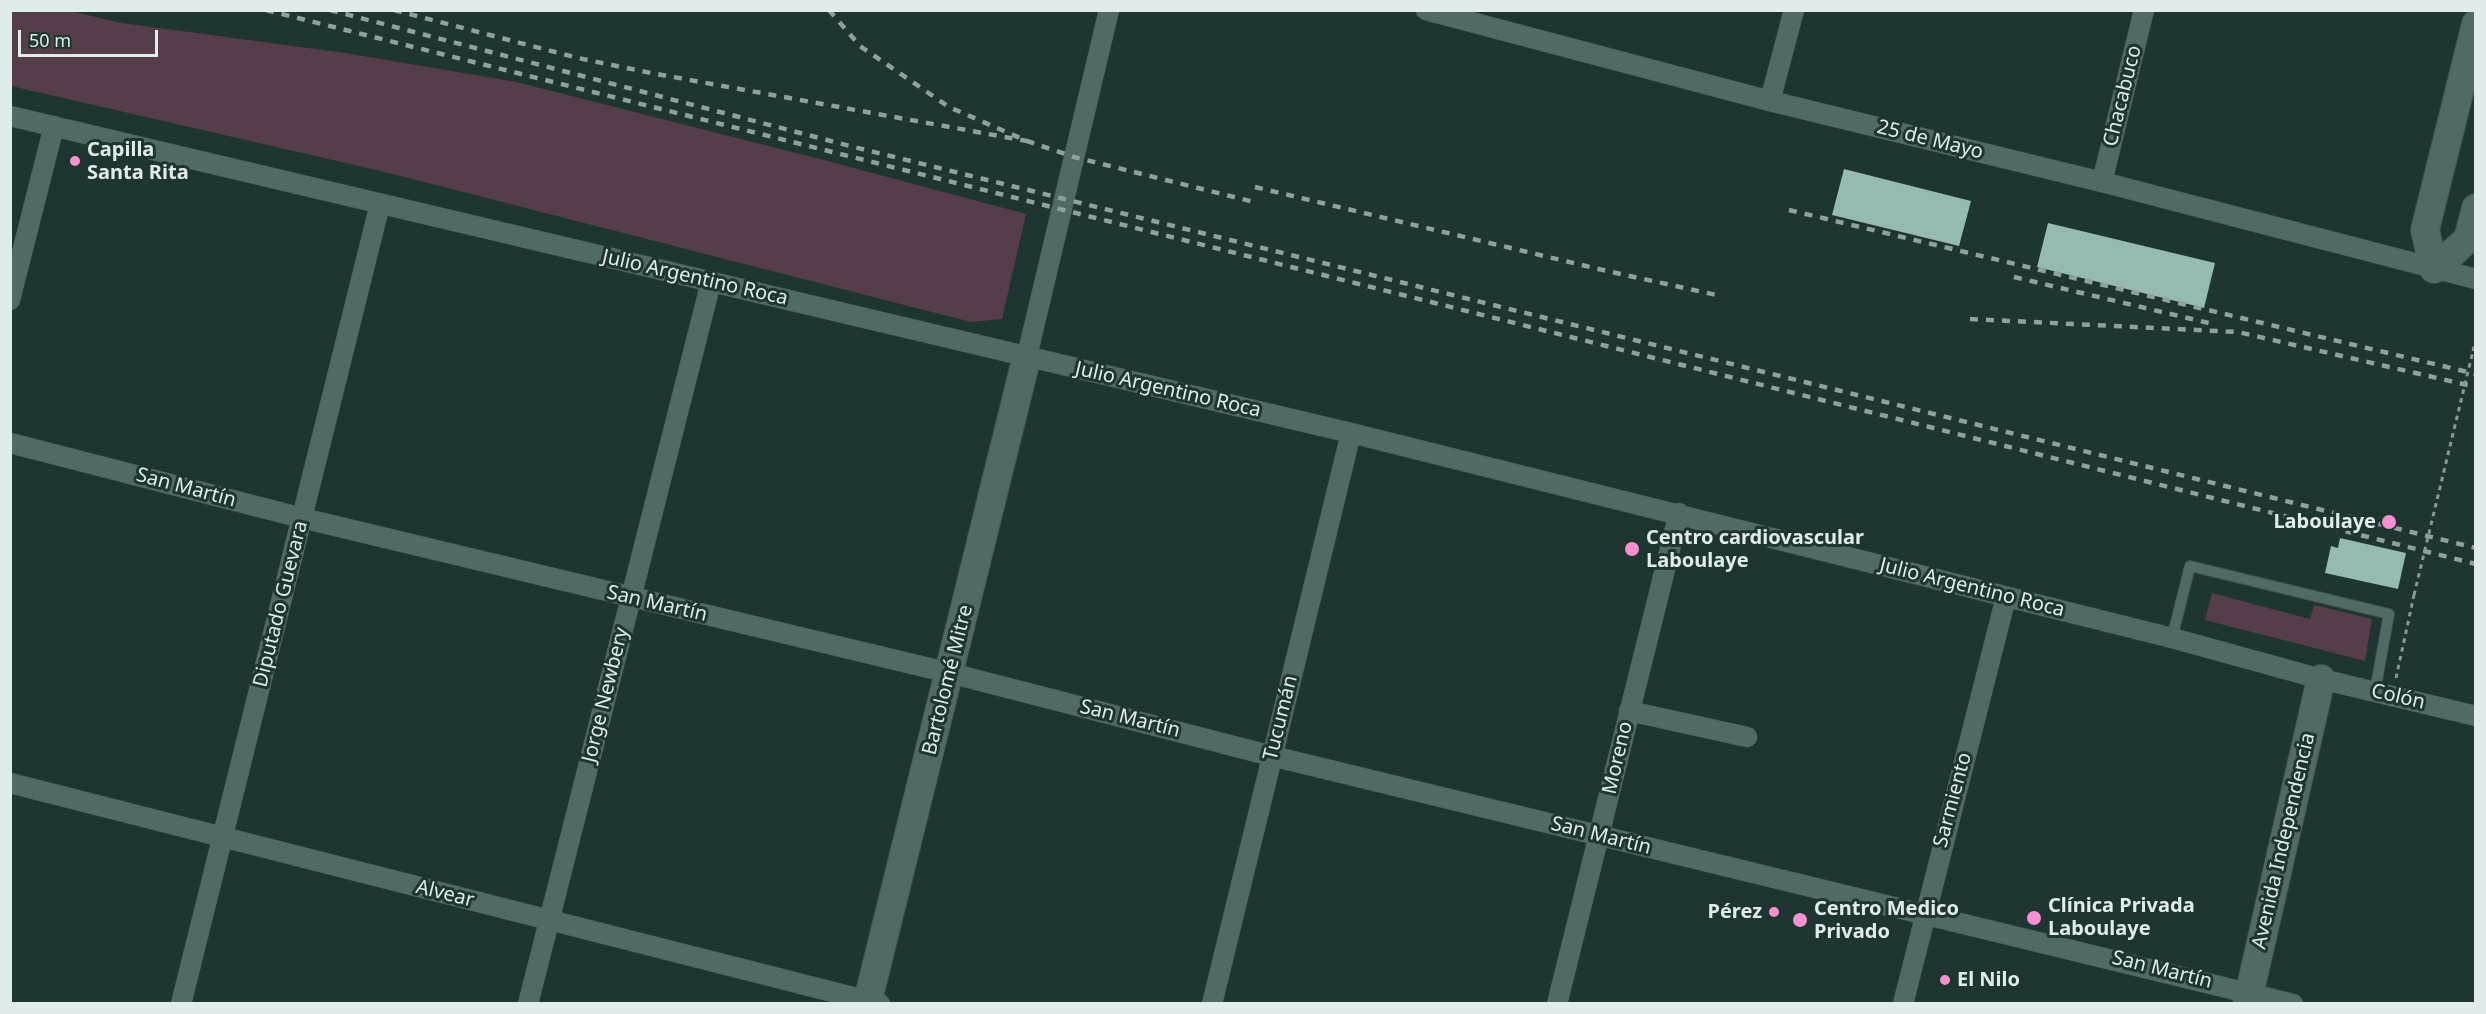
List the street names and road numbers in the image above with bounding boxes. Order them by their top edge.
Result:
street label: Chacabuco [2099,43,2147,149]
street label: 25 de Mayo [1874,115,1986,165]
street label: Julio Argentino Roca [600,245,790,311]
street label: Julio Argentino Roca [1073,357,1263,423]
street label: San Martín [134,463,238,513]
street label: Diputado Guevara [249,518,313,690]
street label: Julio Argentino Roca [1877,553,2067,623]
street label: San Martín [605,581,709,627]
street label: Bartolomé Mitre [918,602,978,758]
street label: Jorge Newbery [578,625,634,765]
street label: Tucumán [1259,673,1303,763]
street label: Colón [2369,679,2427,715]
street label: San Martín [1078,695,1182,743]
street label: Moreno [1598,719,1638,797]
street label: Avenida Independencia [2247,731,2321,951]
street label: Sarmiento [1929,750,1977,850]
street label: San Martín [1549,812,1653,860]
street label: Alvear [414,875,476,913]
street label: San Martín [2110,946,2214,994]

